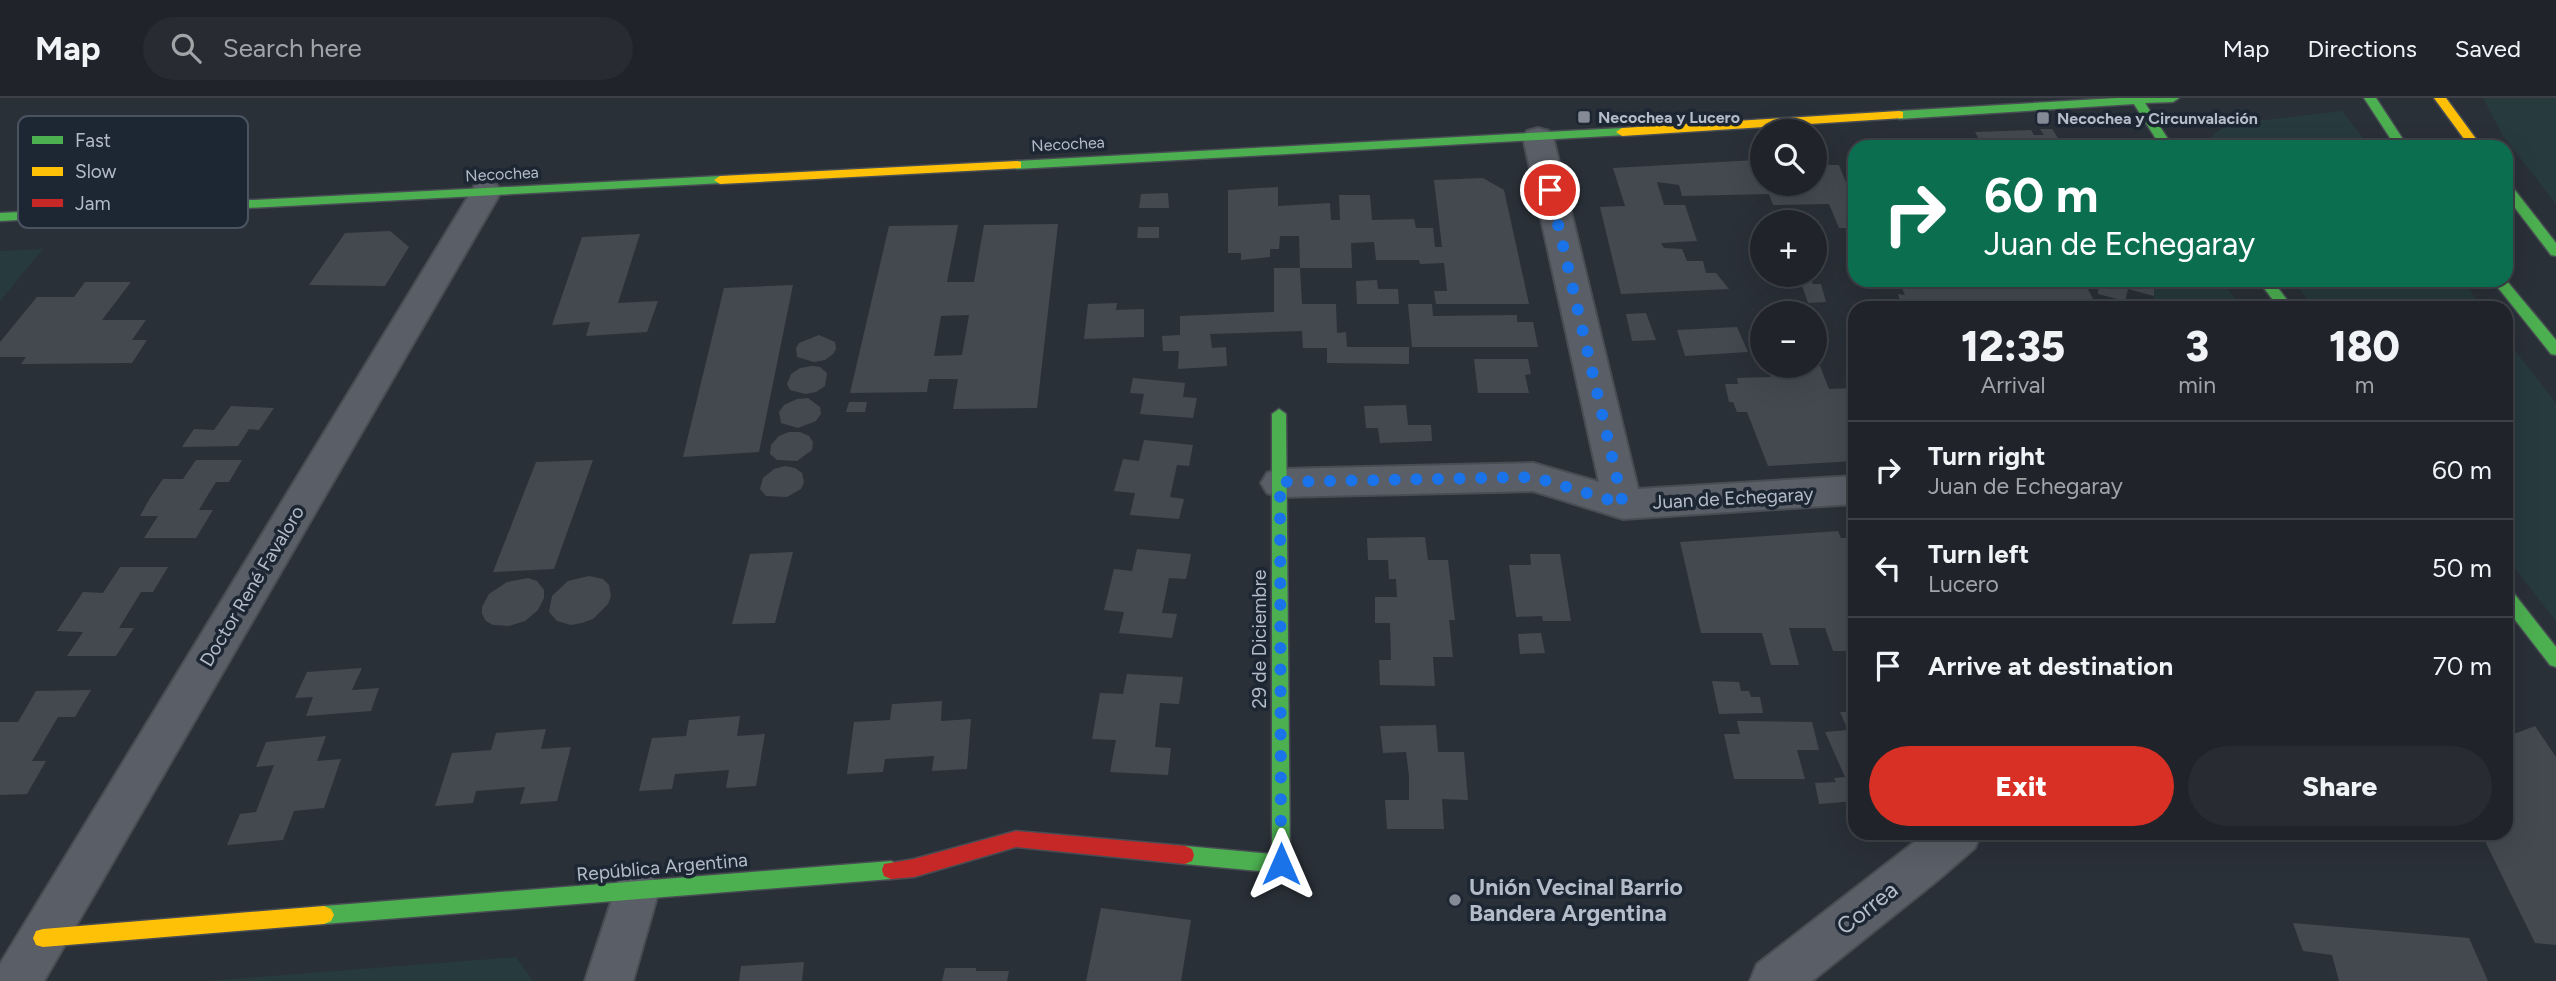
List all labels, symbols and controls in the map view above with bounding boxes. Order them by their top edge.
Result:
search box [143,17,633,80]
text: Map [35,29,101,68]
icon: search [167,29,205,67]
text: Search here [223,32,362,64]
text: Map [2223,34,2269,63]
text: Directions [2307,34,2417,63]
text: Saved [2455,34,2521,63]
place label: Necochea y Lucero [1598,108,1740,127]
marker: Necochea y Lucero [1576,109,1592,125]
place label: Necochea y Circunvalación [2057,109,2258,128]
marker: Necochea y Circunvalación [2035,110,2051,126]
legend [18,116,248,228]
map controls [1750,119,1827,378]
button: search [1750,119,1827,196]
text: Fast [75,129,111,152]
street label: Necochea [1031,133,1105,155]
text: Slow [75,160,117,183]
pin [1520,160,1580,220]
street label: Necochea [465,163,539,185]
text: 60 m [1984,165,2099,224]
icon: right [1869,168,1960,259]
icon: arrive [1531,171,1569,209]
text: Jam [75,192,111,215]
button: + [1750,210,1827,287]
text: Juan de Echegaray [1984,225,2255,263]
button: − [1750,301,1827,378]
text: 12:35 [1961,321,2065,372]
text: 3 [2185,321,2209,372]
text: 180 [2329,321,2400,372]
text: Arrival [1981,371,2046,399]
text: min [2178,371,2216,399]
text: m [2355,371,2374,399]
text: Turn right [1928,440,2045,472]
icon: right [1869,451,1907,489]
text: 60 m [2432,454,2492,486]
text: Juan de Echegaray [1928,472,2123,500]
street label: Juan de Echegaray [1652,482,1814,514]
street label: Doctor René Favaloro [195,501,309,671]
text: Turn left [1928,538,2029,570]
icon: left [1869,549,1907,587]
text: 50 m [2432,552,2492,584]
street label: 29 de Diciembre [1248,570,1271,708]
text: Lucero [1928,570,1999,598]
icon: arrive [1869,647,1907,685]
text: Arrive at destination [1928,650,2173,682]
text: 70 m [2433,650,2492,682]
button: Exit [1869,746,2174,826]
button: Share [2188,746,2492,826]
position arrow [1244,827,1318,901]
street label: República Argentina [575,848,749,886]
place label: Unión Vecinal Barrio Bandera Argentina [1469,873,1683,927]
street label: Correa [1831,875,1903,941]
marker: Unión Vecinal Barrio Bandera Argentina [1447,892,1463,908]

